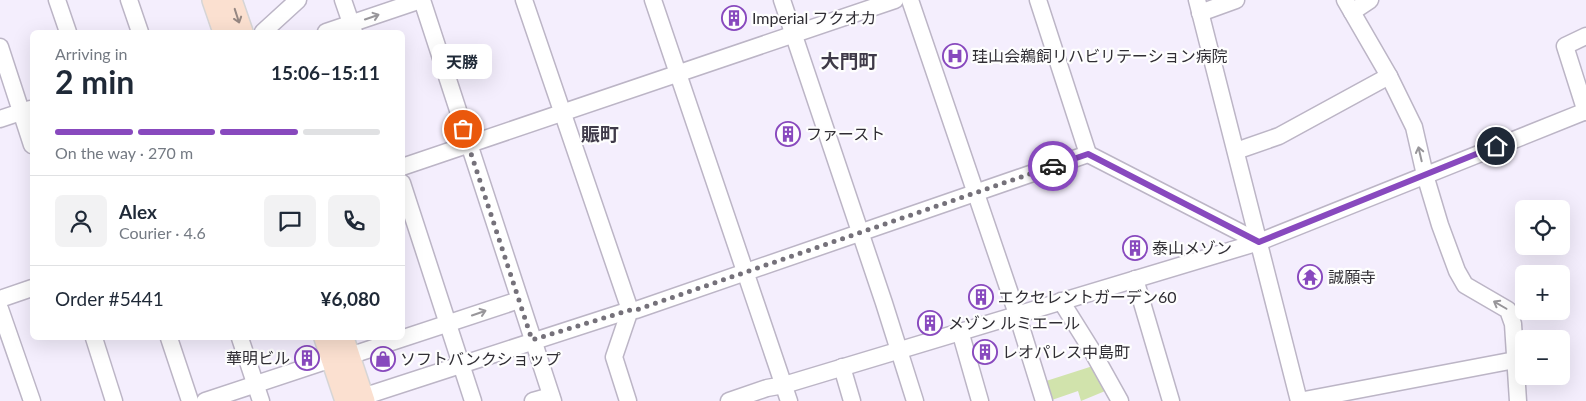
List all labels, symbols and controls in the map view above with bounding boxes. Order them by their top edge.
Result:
building icon: Imperial フクオカ [721,5,747,31]
one-way arrow [233,8,242,24]
place label: Imperial フクオカ [752,8,876,27]
one-way arrow [364,12,379,21]
hospital icon: 珪山会鵜飼リハビリテーション病院 [942,43,968,69]
text: Arriving in [55,44,128,63]
callout: 天勝 [433,44,493,79]
place label: 珪山会鵜飼リハビリテーション病院 [972,46,1228,65]
district label: 大門町 [820,49,878,72]
text: 天勝 [446,52,478,71]
text: 15:06–15:11 [271,61,380,84]
text: 2 min [55,62,134,101]
pin [442,108,484,150]
icon: bag [449,115,477,143]
building icon: ファースト [775,121,801,147]
district label: 賑町 [581,122,619,145]
place label: ファースト [806,124,885,143]
pin [1475,125,1517,167]
icon: home [1482,132,1510,160]
courier [1028,141,1078,191]
text: On the way · 270 m [55,143,193,162]
one-way arrow [1415,146,1424,162]
icon: car [1039,152,1067,180]
button: person [55,195,107,247]
button: chat [264,195,316,247]
button: phone [328,195,380,247]
text: Alex [119,200,157,223]
map controls [1515,200,1570,385]
button: locate [1515,200,1570,255]
text: Courier · 4.6 [119,223,206,242]
building icon: 泰山メゾン [1122,235,1148,261]
place label: 泰山メゾン [1152,238,1232,257]
temple icon: 誠願寺 [1297,264,1323,290]
button: + [1515,265,1570,320]
place label: 誠願寺 [1328,267,1376,286]
building icon: エクセレントガーデン60 [968,284,994,310]
text: Order #5441 [55,287,164,310]
text: ¥6,080 [320,287,380,310]
place label: エクセレントガーデン60 [998,287,1177,306]
one-way arrow [1494,300,1508,310]
one-way arrow [470,308,486,318]
building icon: メゾン ルミエール [917,310,943,336]
place label: メゾン ルミエール [948,313,1080,332]
button: − [1515,330,1570,385]
building icon: レオパレス中島町 [972,339,998,365]
place label: レオパレス中島町 [1002,342,1130,361]
building icon: 華明ビル [294,345,320,371]
shop icon: ソフトバンクショップ [370,346,396,372]
place label: 華明ビル [226,348,290,367]
place label: ソフトバンクショップ [400,349,561,368]

